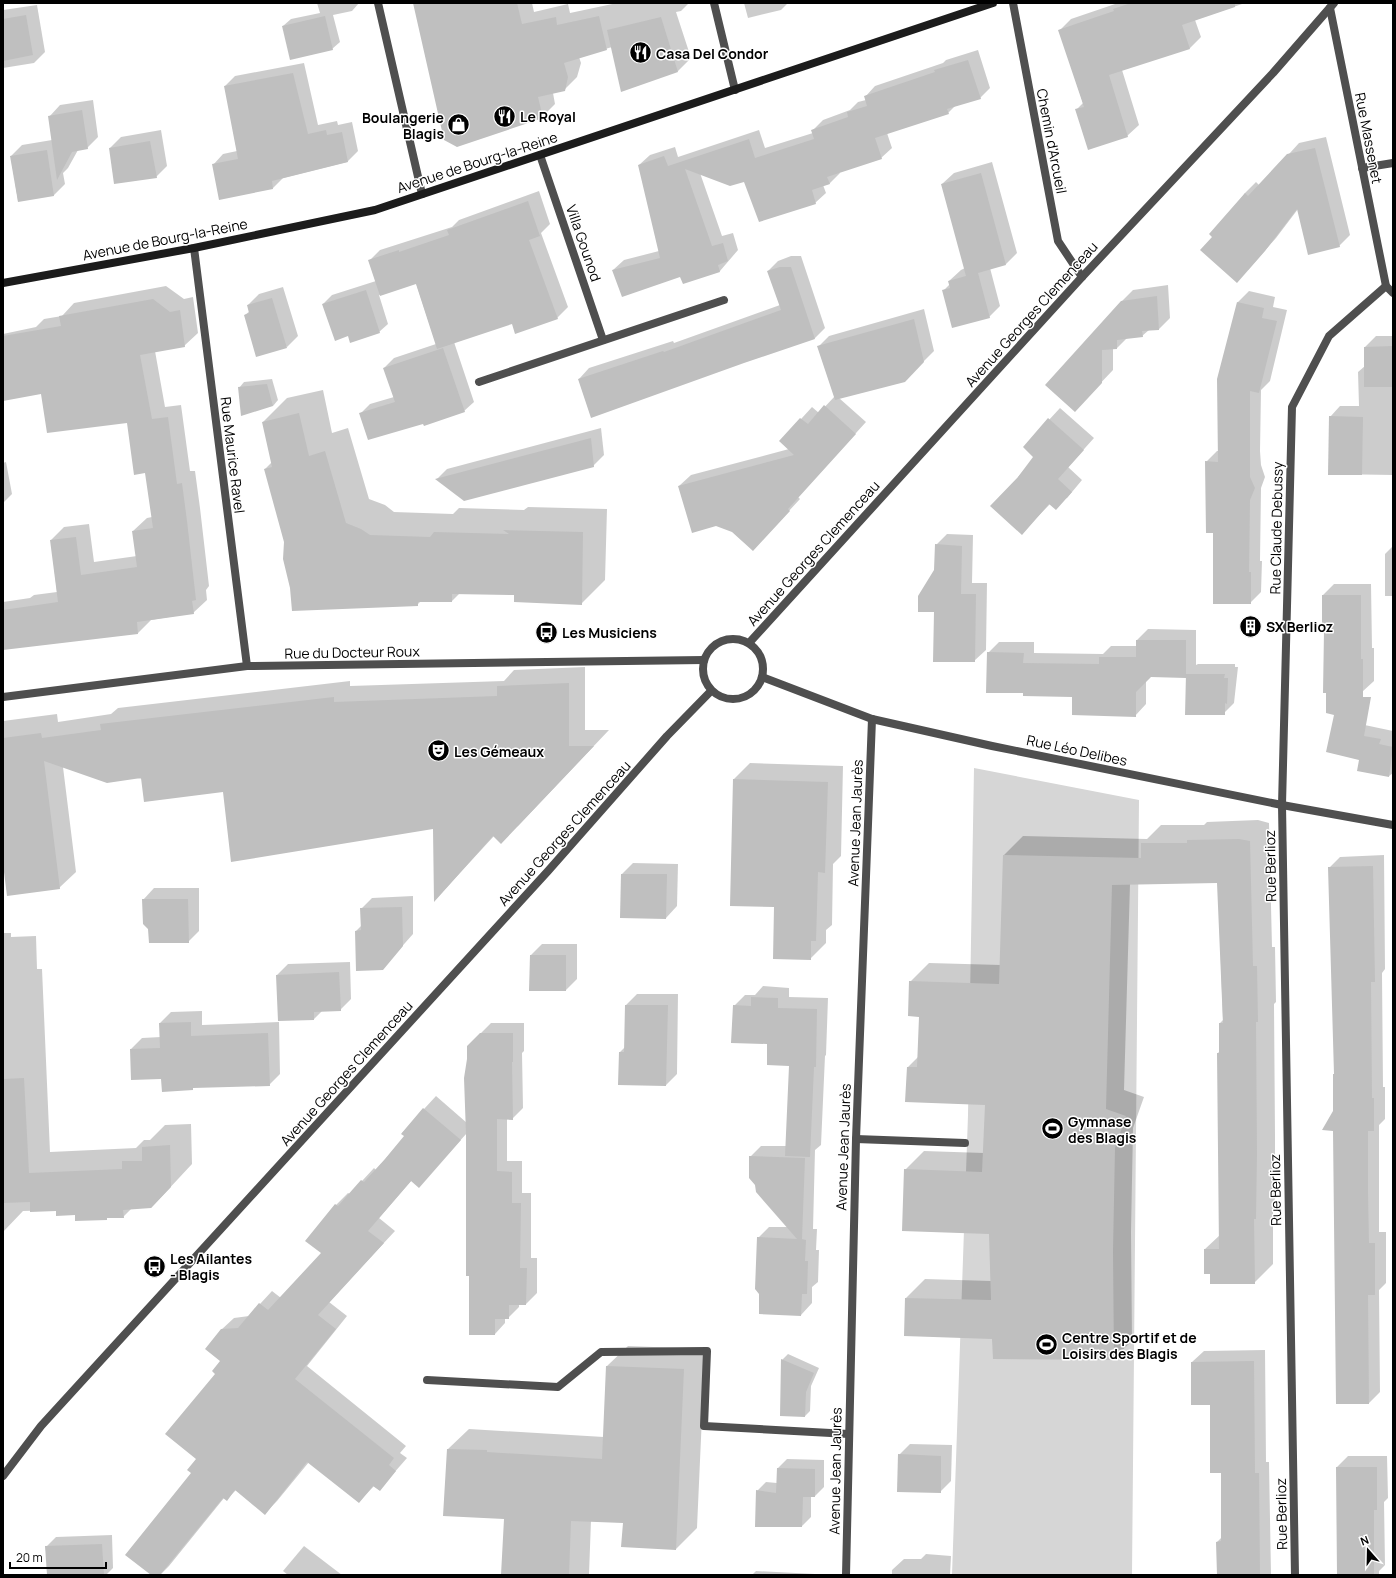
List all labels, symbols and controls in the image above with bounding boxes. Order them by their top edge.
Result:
restaurant icon: Casa Del Condor [628,40,654,66]
place label: Casa Del Condor [656,44,769,63]
street label: Chemin d'Arcueil [1032,87,1072,195]
street label: Rue Massenet [1351,91,1387,186]
restaurant icon: Le Royal [492,103,518,129]
place label: Le Royal [520,107,576,126]
place label: Boulangerie Blagis [362,108,444,143]
shop icon: Boulangerie Blagis [446,112,472,138]
street label: Avenue de Bourg-la-Reine [394,127,560,197]
street label: Villa Gounod [562,202,606,284]
street label: Avenue de Bourg-la-Reine [81,214,249,264]
street label: Avenue Georges Clemenceau [961,237,1101,391]
street label: Rue Maurice Ravel [216,396,250,514]
street label: Rue Claude Debussy [1265,461,1287,595]
street label: Avenue Georges Clemenceau [743,476,883,630]
building icon: SX Berlioz [1238,613,1264,639]
place label: SX Berlioz [1266,617,1333,636]
bus stop icon: Les Musiciens [533,619,559,645]
place label: Les Musiciens [562,623,657,642]
street label: Rue du Docteur Roux [284,641,420,663]
street label: Rue Léo Delibes [1025,730,1129,770]
theatre icon: Les Gémeaux [425,738,451,764]
place label: Les Gémeaux [454,742,544,761]
street label: Avenue Georges Clemenceau [494,756,634,910]
street label: Avenue Jean Jaurès [843,759,867,887]
street label: Rue Berlioz [1260,830,1280,902]
street label: Avenue Georges Clemenceau [276,996,416,1150]
street label: Avenue Jean Jaurès [831,1083,855,1211]
place label: Gymnase des Blagis [1068,1112,1137,1147]
sports icon: Gymnase des Blagis [1040,1116,1066,1142]
street label: Rue Berlioz [1265,1154,1285,1226]
place label: Les Ailantes - Blagis [170,1249,252,1284]
bus stop icon: Les Ailantes - Blagis [141,1253,167,1279]
place label: Centre Sportif et de Loisirs des Blagis [1062,1328,1197,1363]
sports icon: Centre Sportif et de Loisirs des Blagis [1034,1332,1060,1358]
street label: Avenue Jean Jaurès [824,1407,846,1535]
street label: Rue Berlioz [1271,1478,1291,1550]
north arrow [1348,1530,1388,1570]
text: N [1358,1532,1371,1549]
scale bar [10,1544,106,1570]
text: 20 m [16,1549,43,1566]

